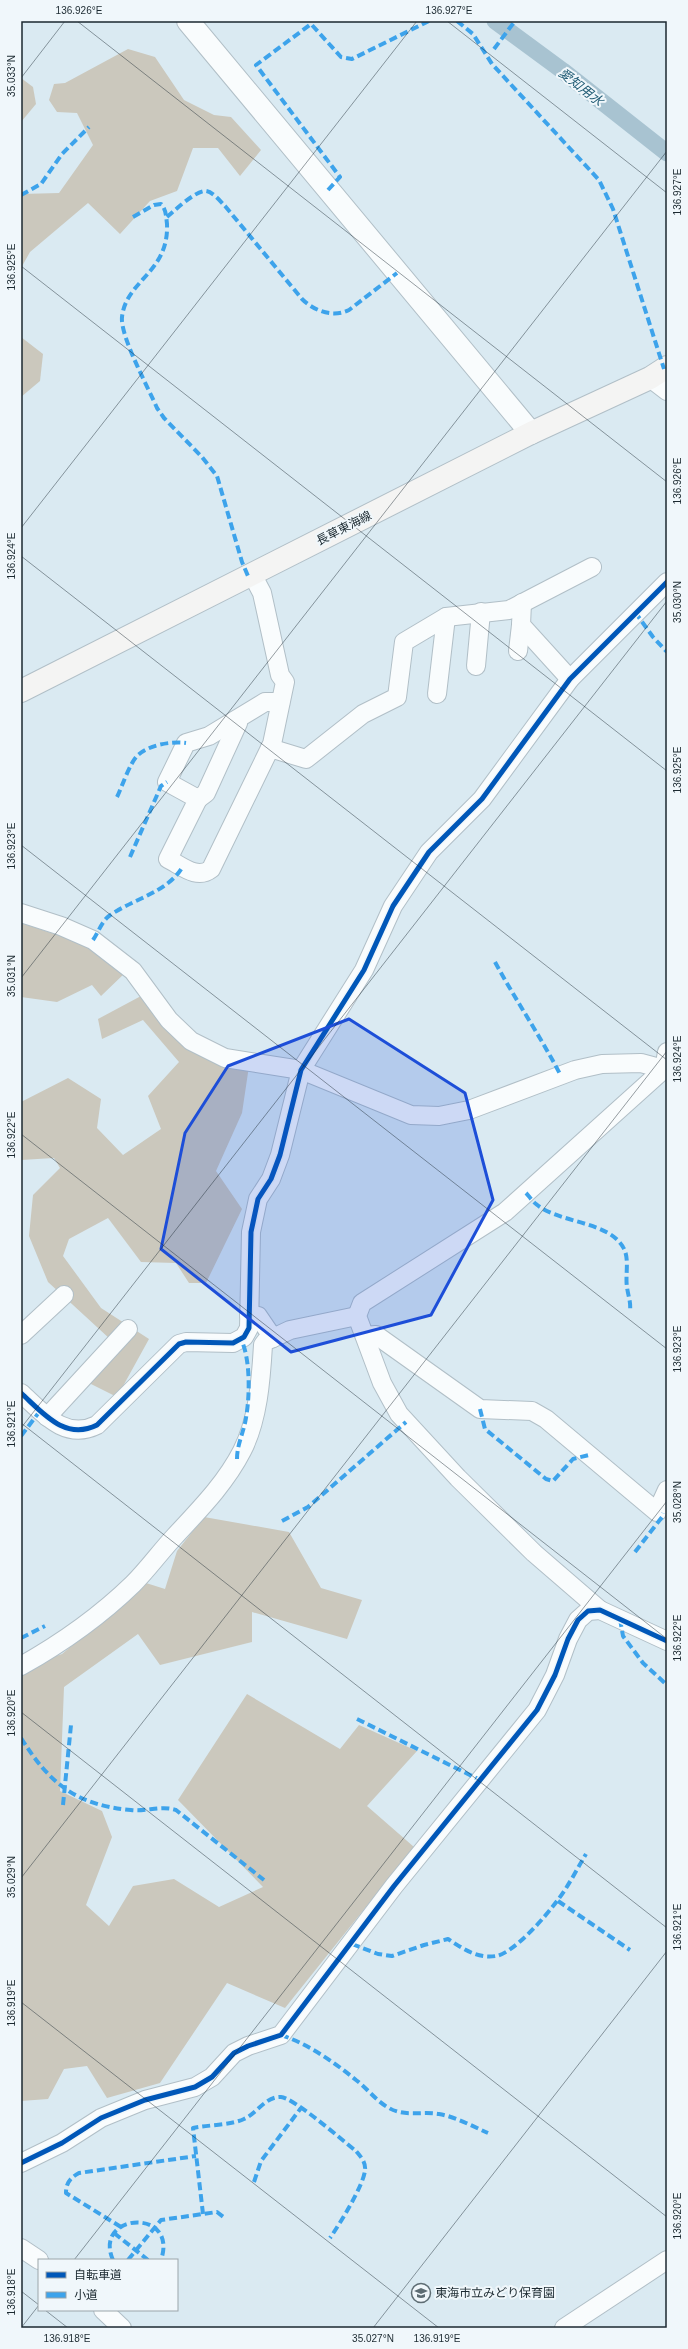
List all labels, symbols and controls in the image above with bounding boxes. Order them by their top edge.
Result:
text: 136.926°E [56,5,103,16]
text: 136.927°E [426,5,473,16]
text: 35.033°N [6,55,17,97]
water label: 愛知用水 [556,65,608,110]
text: 136.927°E [672,168,683,215]
text: 136.925°E [6,243,17,290]
text: 136.926°E [672,457,683,504]
street label: 長草東海線 [314,508,374,548]
text: 136.924°E [6,532,17,579]
text: 35.030°N [672,581,683,623]
text: 136.925°E [672,746,683,793]
text: 136.923°E [6,822,17,869]
text: 35.031°N [6,955,17,997]
text: 136.924°E [672,1035,683,1082]
text: 136.922°E [6,1111,17,1158]
text: 136.923°E [672,1325,683,1372]
text: 136.921°E [6,1400,17,1447]
text: 35.028°N [672,1481,683,1523]
text: 136.922°E [672,1614,683,1661]
text: 136.920°E [6,1689,17,1736]
text: 35.029°N [6,1856,17,1898]
text: 136.921°E [672,1903,683,1950]
text: 136.919°E [6,1979,17,2026]
text: 136.920°E [672,2192,683,2239]
legend [38,2259,178,2311]
text: 136.918°E [6,2268,17,2315]
text: 自転車道 [74,2268,122,2282]
school or university icon: 東海市立みどり保育園 [410,2282,432,2304]
place label: 東海市立みどり保育園 [435,2286,555,2300]
text: 小道 [74,2288,98,2302]
text: 136.918°E [44,2333,91,2344]
text: 35.027°N [352,2333,394,2344]
text: 136.919°E [414,2333,461,2344]

